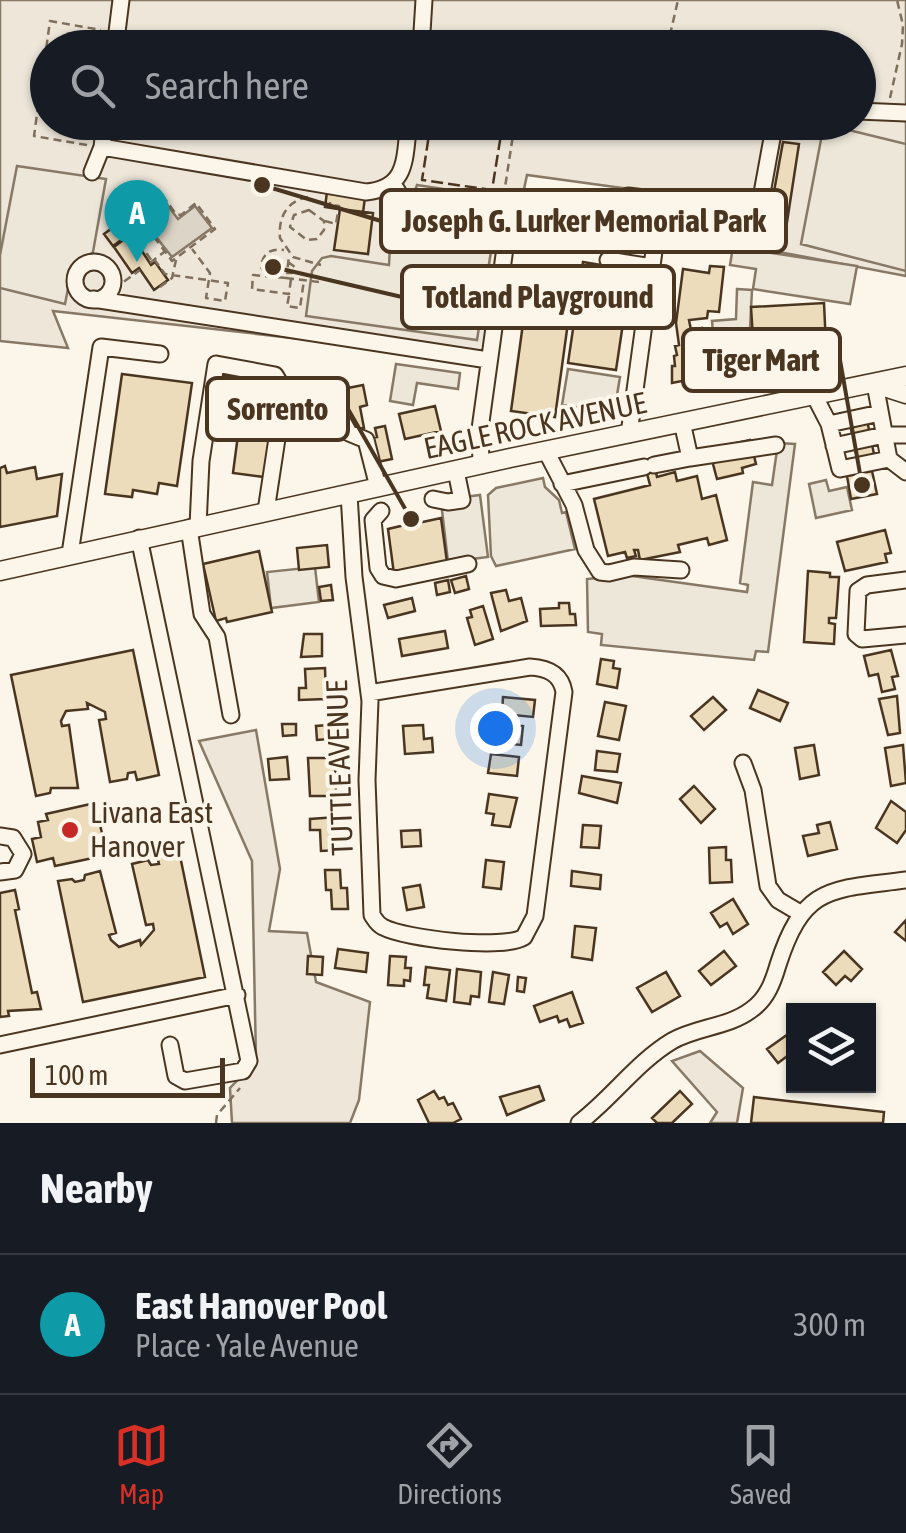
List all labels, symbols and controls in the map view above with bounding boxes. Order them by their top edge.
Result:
search box [30,30,876,140]
icon: search [65,58,120,113]
text: Search here [145,64,309,107]
pin: A [104,180,170,262]
callout: Joseph G. Lurker Memorial Park [381,190,786,252]
text: Joseph G. Lurker Memorial Park [401,202,767,239]
callout: Totland Playground [402,266,674,328]
text: Totland Playground [422,278,654,315]
callout: Tiger Mart [683,329,840,391]
text: Tiger Mart [703,341,820,378]
callout: Sorrento [207,378,348,440]
street label: EAGLE ROCK AVENUE [421,385,649,465]
text: Sorrento [227,390,329,427]
street label: TUTTLE AVENUE [319,680,359,856]
your location [470,703,521,754]
place label: Livana East Hanover [90,795,213,863]
marker: Livana East Hanover [59,819,81,841]
map controls [786,1003,876,1093]
button: layers [786,1003,876,1093]
scale bar [30,1053,225,1098]
text: 100 m [45,1059,108,1091]
text: Nearby [40,1164,153,1212]
text: East Hanover Pool [135,1284,387,1327]
text: A [65,1306,80,1343]
text: 300 m [793,1306,866,1343]
text: Place · Yale Avenue [135,1327,359,1364]
tab: Map [114,1418,169,1510]
tab: Directions [397,1418,502,1510]
tab: Saved [730,1418,792,1510]

